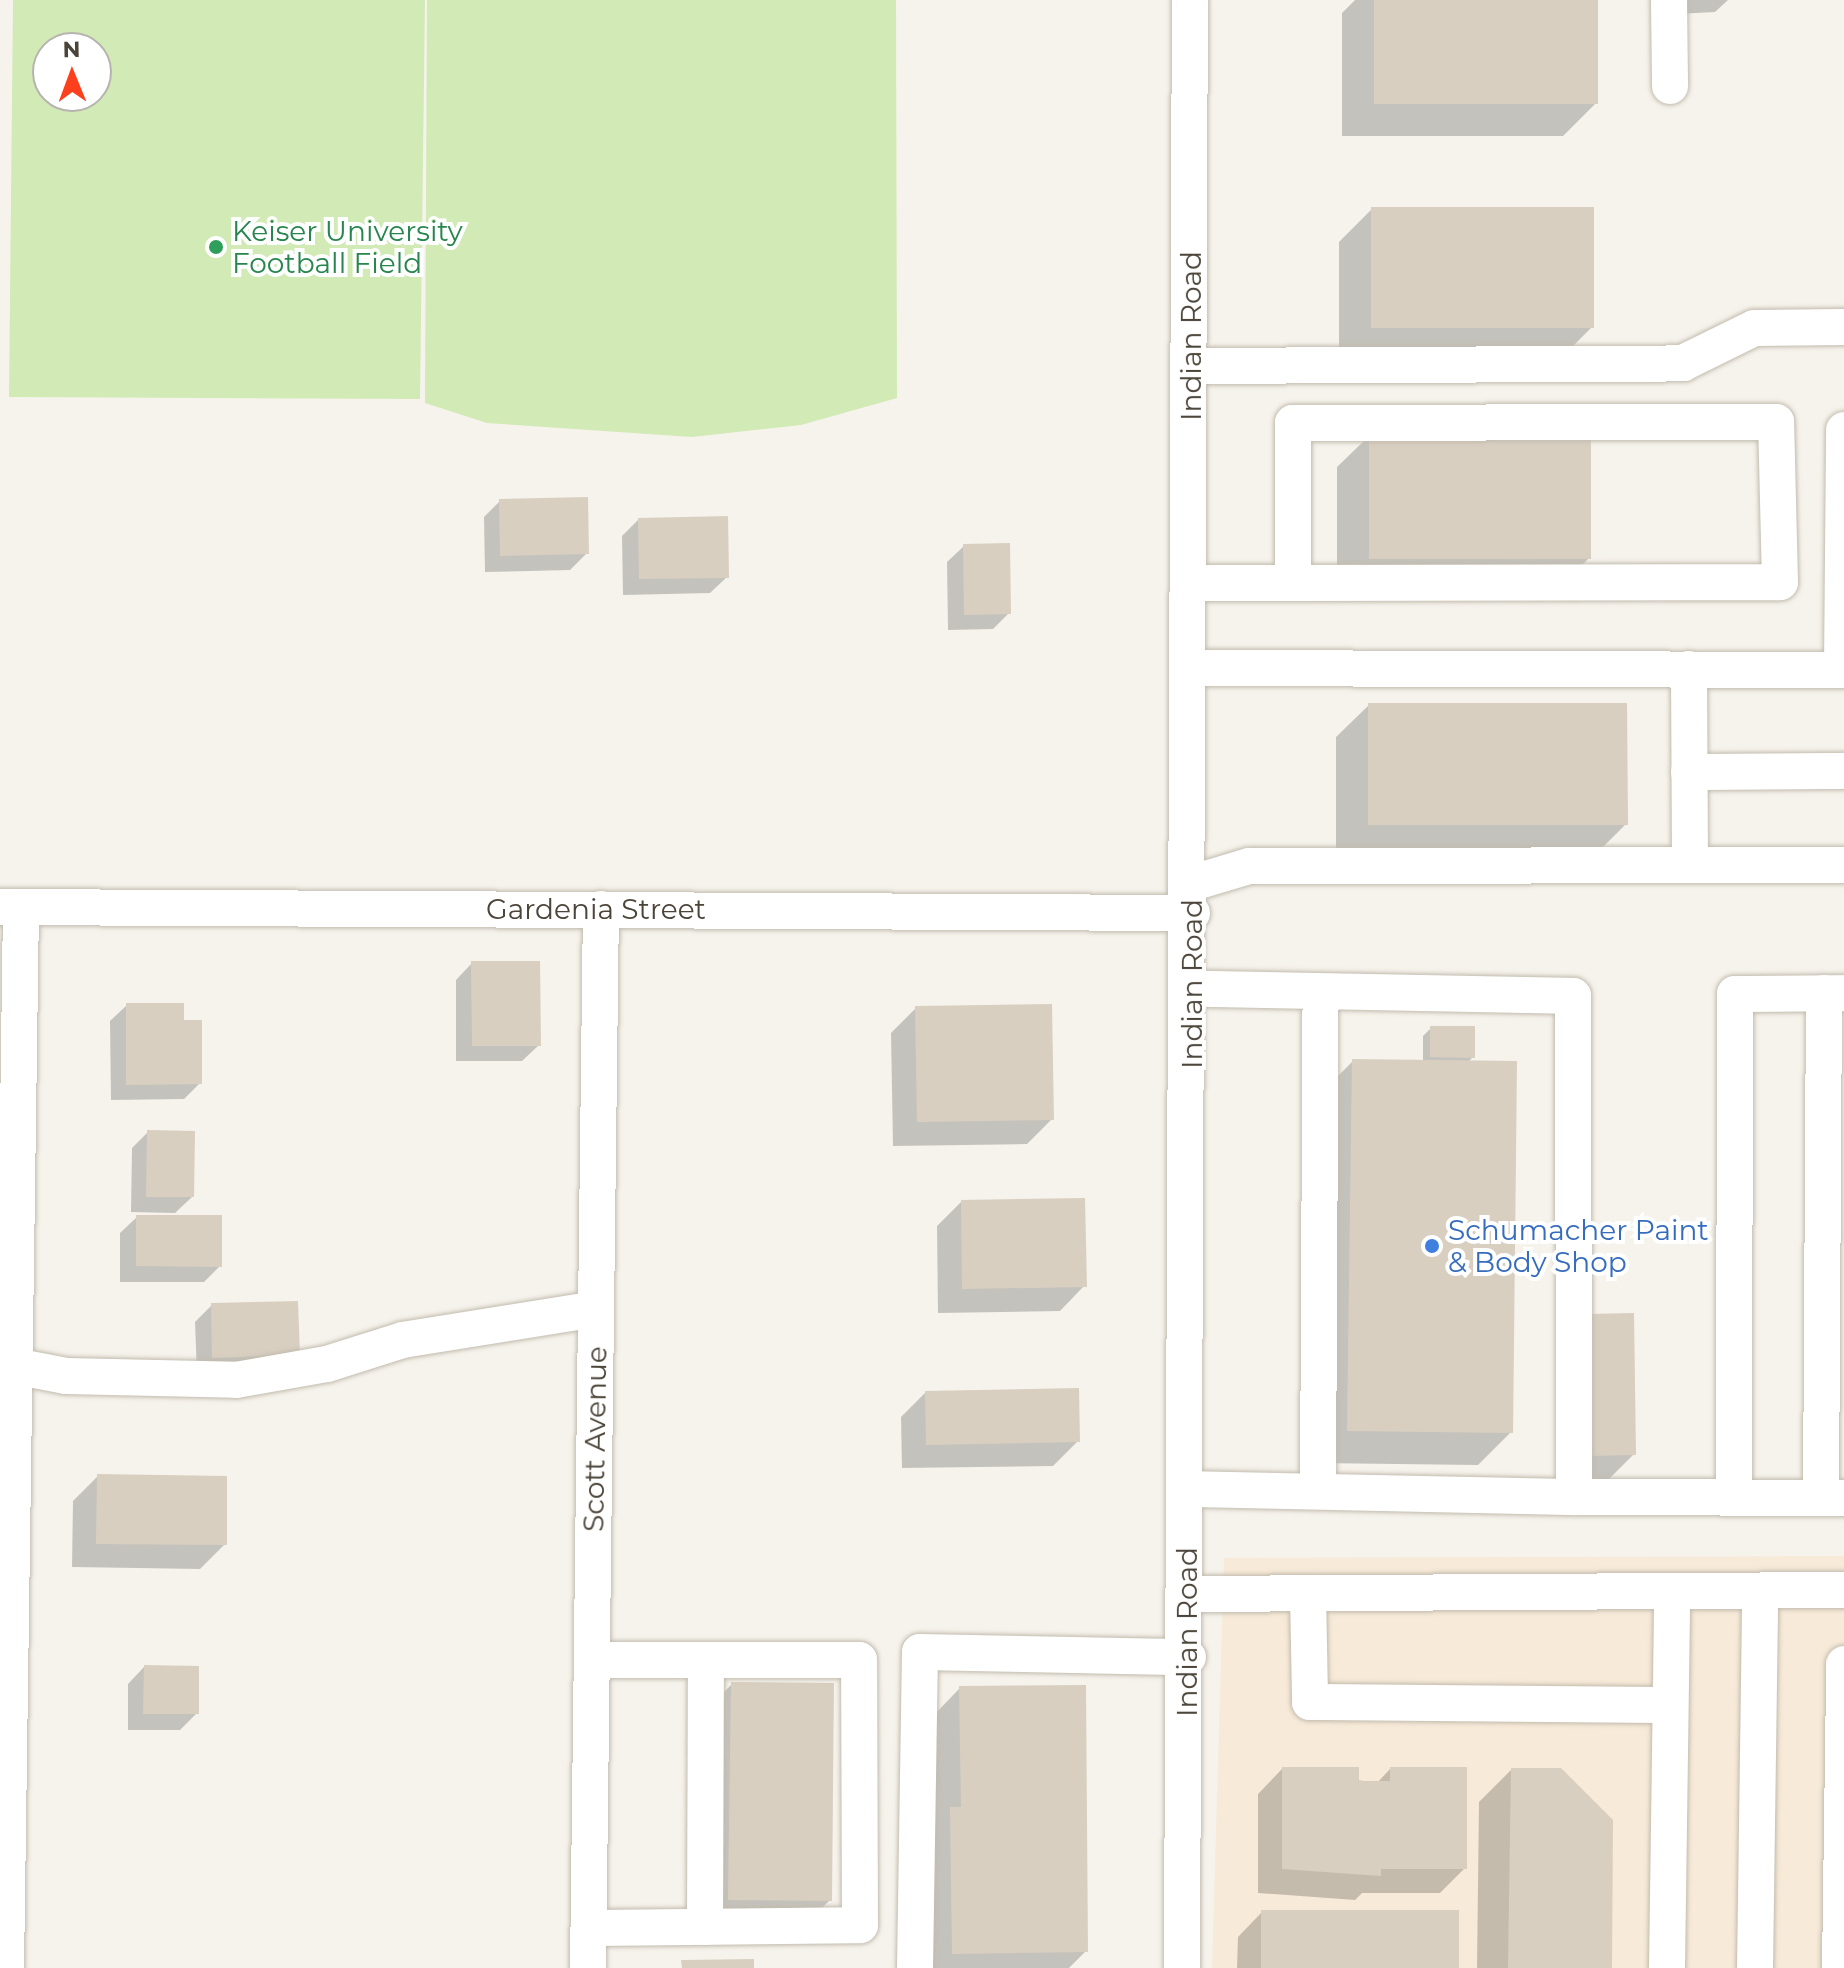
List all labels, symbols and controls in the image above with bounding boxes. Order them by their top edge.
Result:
north arrow [32,32,112,112]
text: N [62,36,81,63]
place label: Keiser University Football Field [232,214,463,280]
marker: Keiser University Football Field [207,238,225,256]
street label: Indian Road [1174,251,1208,421]
street label: Gardenia Street [486,892,706,926]
street label: Indian Road [1175,899,1209,1069]
place label: Schumacher Paint & Body Shop [1448,1213,1709,1279]
marker: Schumacher Paint & Body Shop [1423,1237,1441,1255]
street label: Scott Avenue [577,1346,613,1532]
street label: Indian Road [1170,1547,1204,1717]

